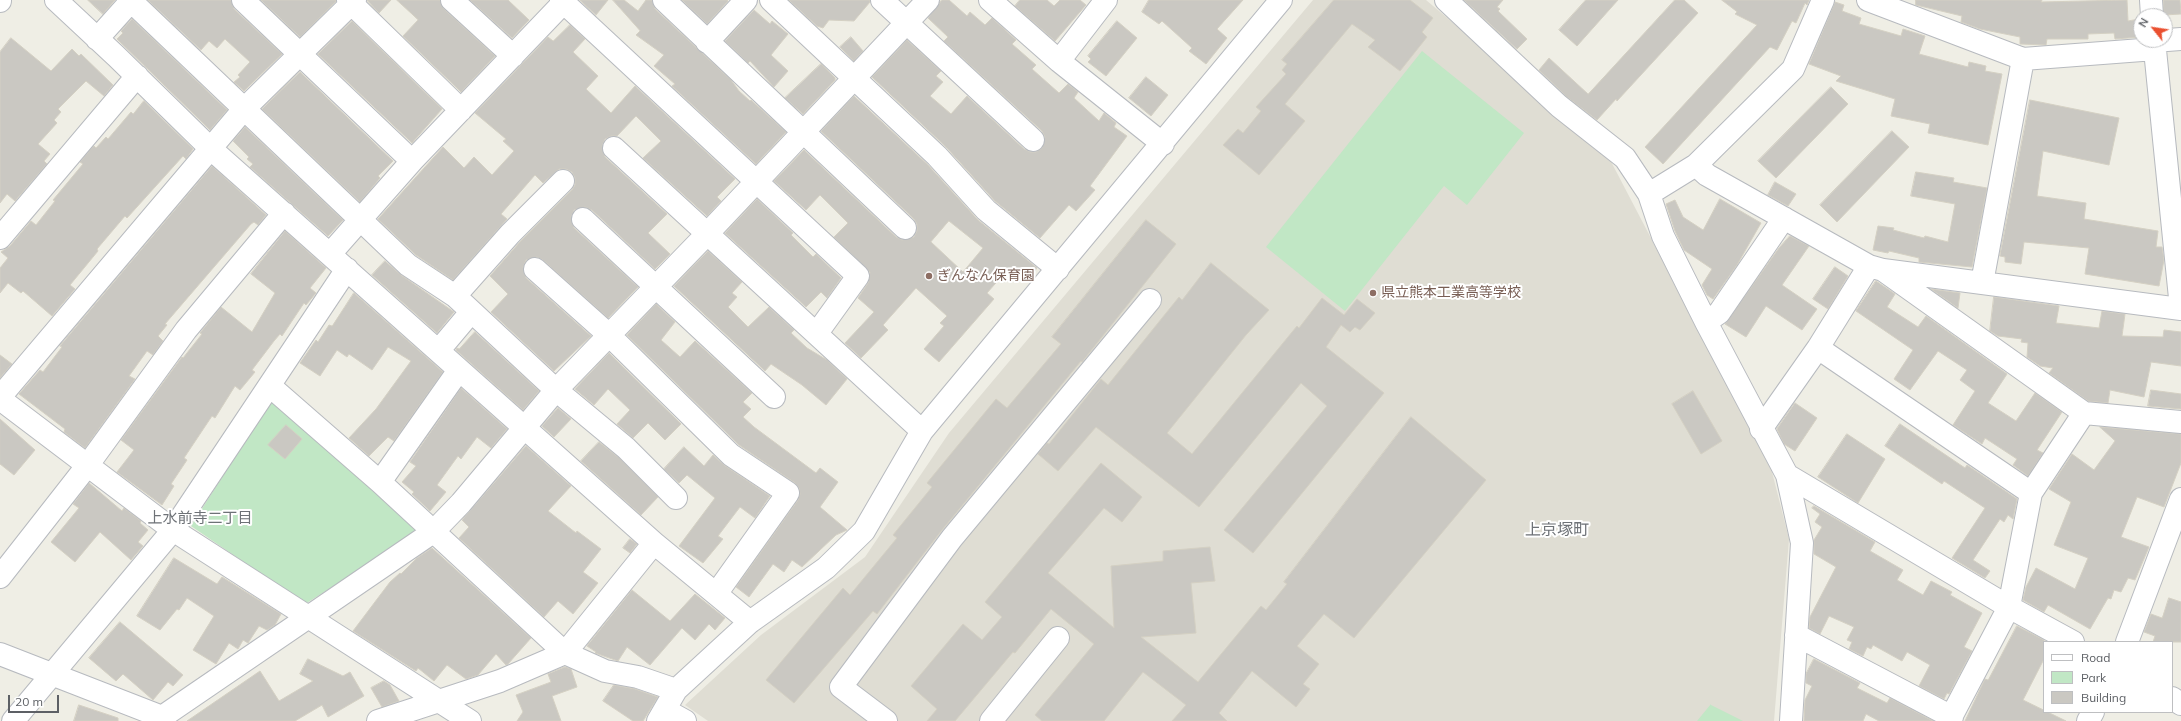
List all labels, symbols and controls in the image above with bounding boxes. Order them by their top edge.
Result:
north arrow [2133,8,2173,48]
text: N [2135,15,2152,30]
place label: ぎんなん保育園 [937,268,1035,284]
marker: ぎんなん保育園 [924,271,934,281]
place label: 県立熊本工業高等学校 [1381,285,1521,301]
marker: 県立熊本工業高等学校 [1368,288,1378,298]
district label: 上水前寺二丁目 [148,509,252,527]
district label: 上京塚町 [1525,520,1589,540]
legend [2043,641,2173,713]
text: Road [2081,650,2110,665]
text: Park [2081,670,2106,685]
scale bar [10,687,61,713]
text: Building [2081,690,2126,705]
text: 20 m [15,694,43,709]

